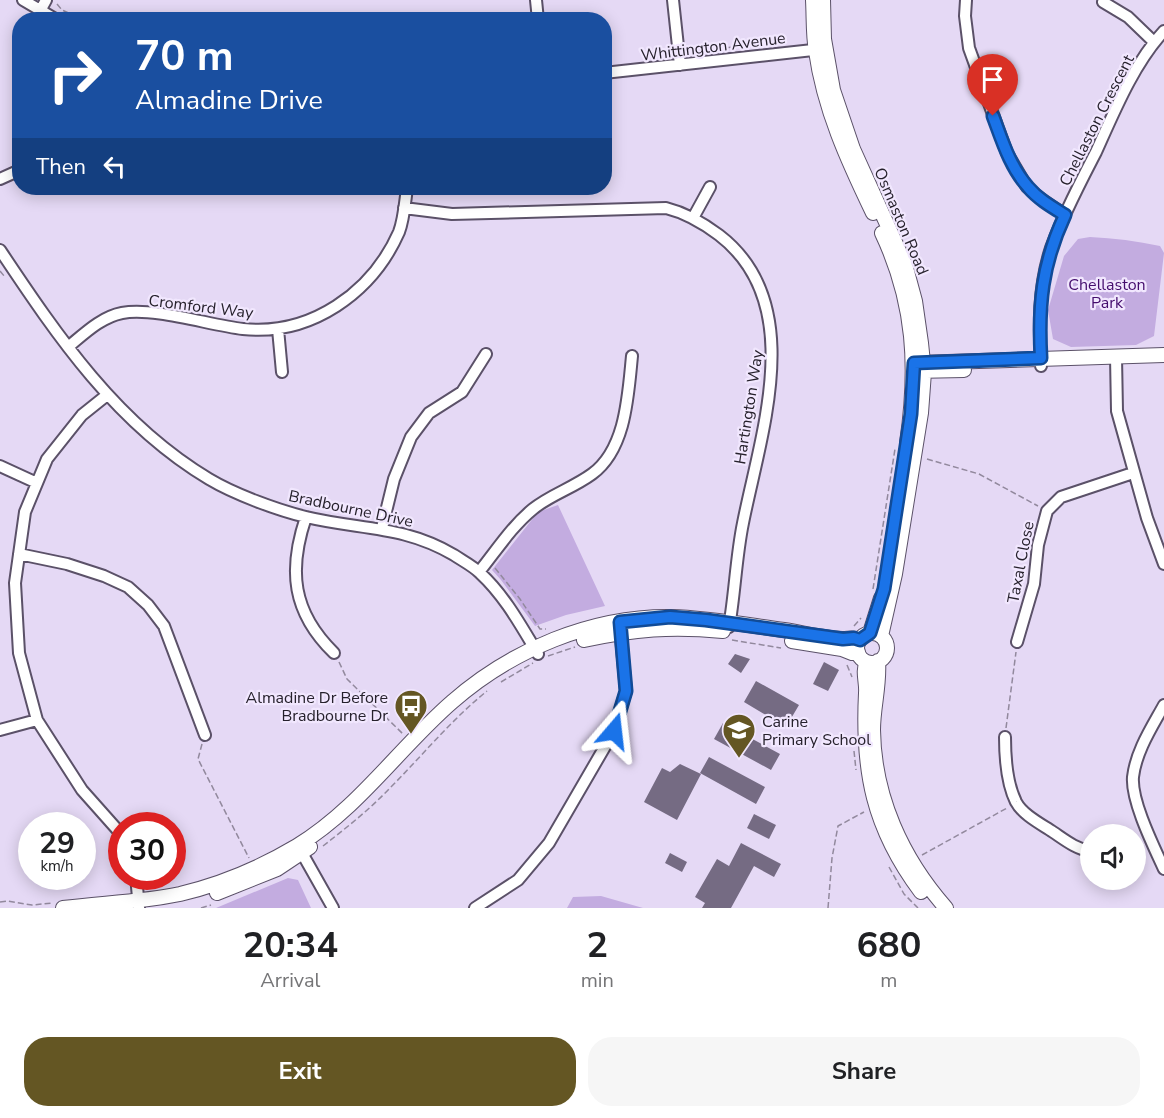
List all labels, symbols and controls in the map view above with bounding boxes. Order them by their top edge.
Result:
street label: Whittington Avenue [639,27,787,67]
text: 70 m [135,28,234,85]
icon: right [36,36,114,114]
street label: Chellaston Crescent [1054,51,1140,190]
pin [967,54,1018,116]
icon: arrive [976,63,1009,96]
text: Almadine Drive [135,82,323,119]
icon: left [98,150,131,183]
text: Then [36,152,86,182]
street label: Osmaston Road [869,164,934,278]
park label: Chellaston Park [1068,274,1146,314]
street label: Cromford Way [147,290,255,324]
street label: Hartington Way [729,348,769,466]
street label: Bradbourne Drive [286,485,415,533]
street label: Taxal Close [1002,519,1040,605]
place label: Almadine Dr Before Bradbourne Dr [246,687,388,727]
bus stop icon: Almadine Dr Before Bradbourne Dr [393,688,429,735]
position arrow [582,699,646,763]
place label: Carine Primary School [762,711,871,751]
school or university icon: Carine Primary School [721,712,757,759]
speed limit sign: 30 [108,812,186,890]
text: 29 [39,823,75,864]
map controls [1080,824,1146,890]
button: sound [1080,824,1146,890]
text: km/h [40,856,74,876]
text: 20:34 [243,921,338,970]
text: 2 [586,921,608,970]
text: 680 [856,921,921,970]
text: Arrival [260,967,320,994]
text: min [581,967,614,994]
text: m [880,967,897,994]
button: Exit [24,1037,576,1106]
button: Share [588,1037,1140,1106]

